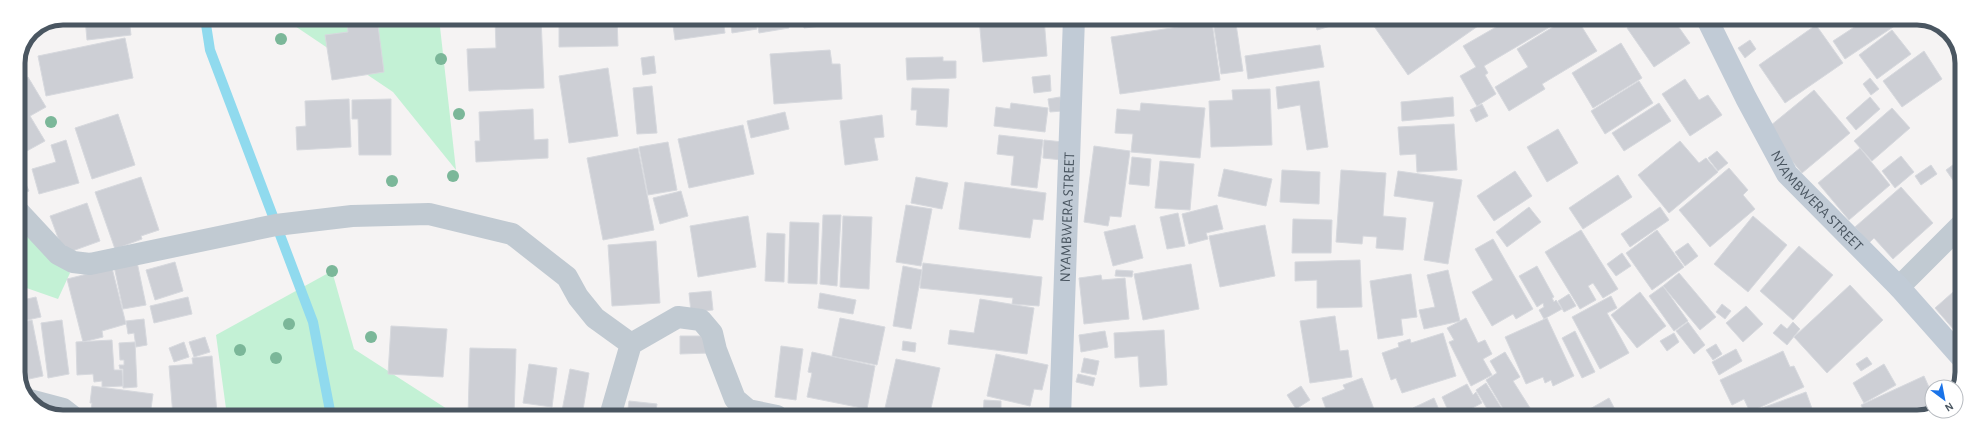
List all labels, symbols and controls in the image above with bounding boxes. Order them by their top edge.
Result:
street label: NYAMBWERA STREET [1768,148,1867,254]
street label: NYAMBWERA STREET [1057,151,1077,283]
north arrow [1924,379,1964,419]
text: N [1943,400,1955,414]

